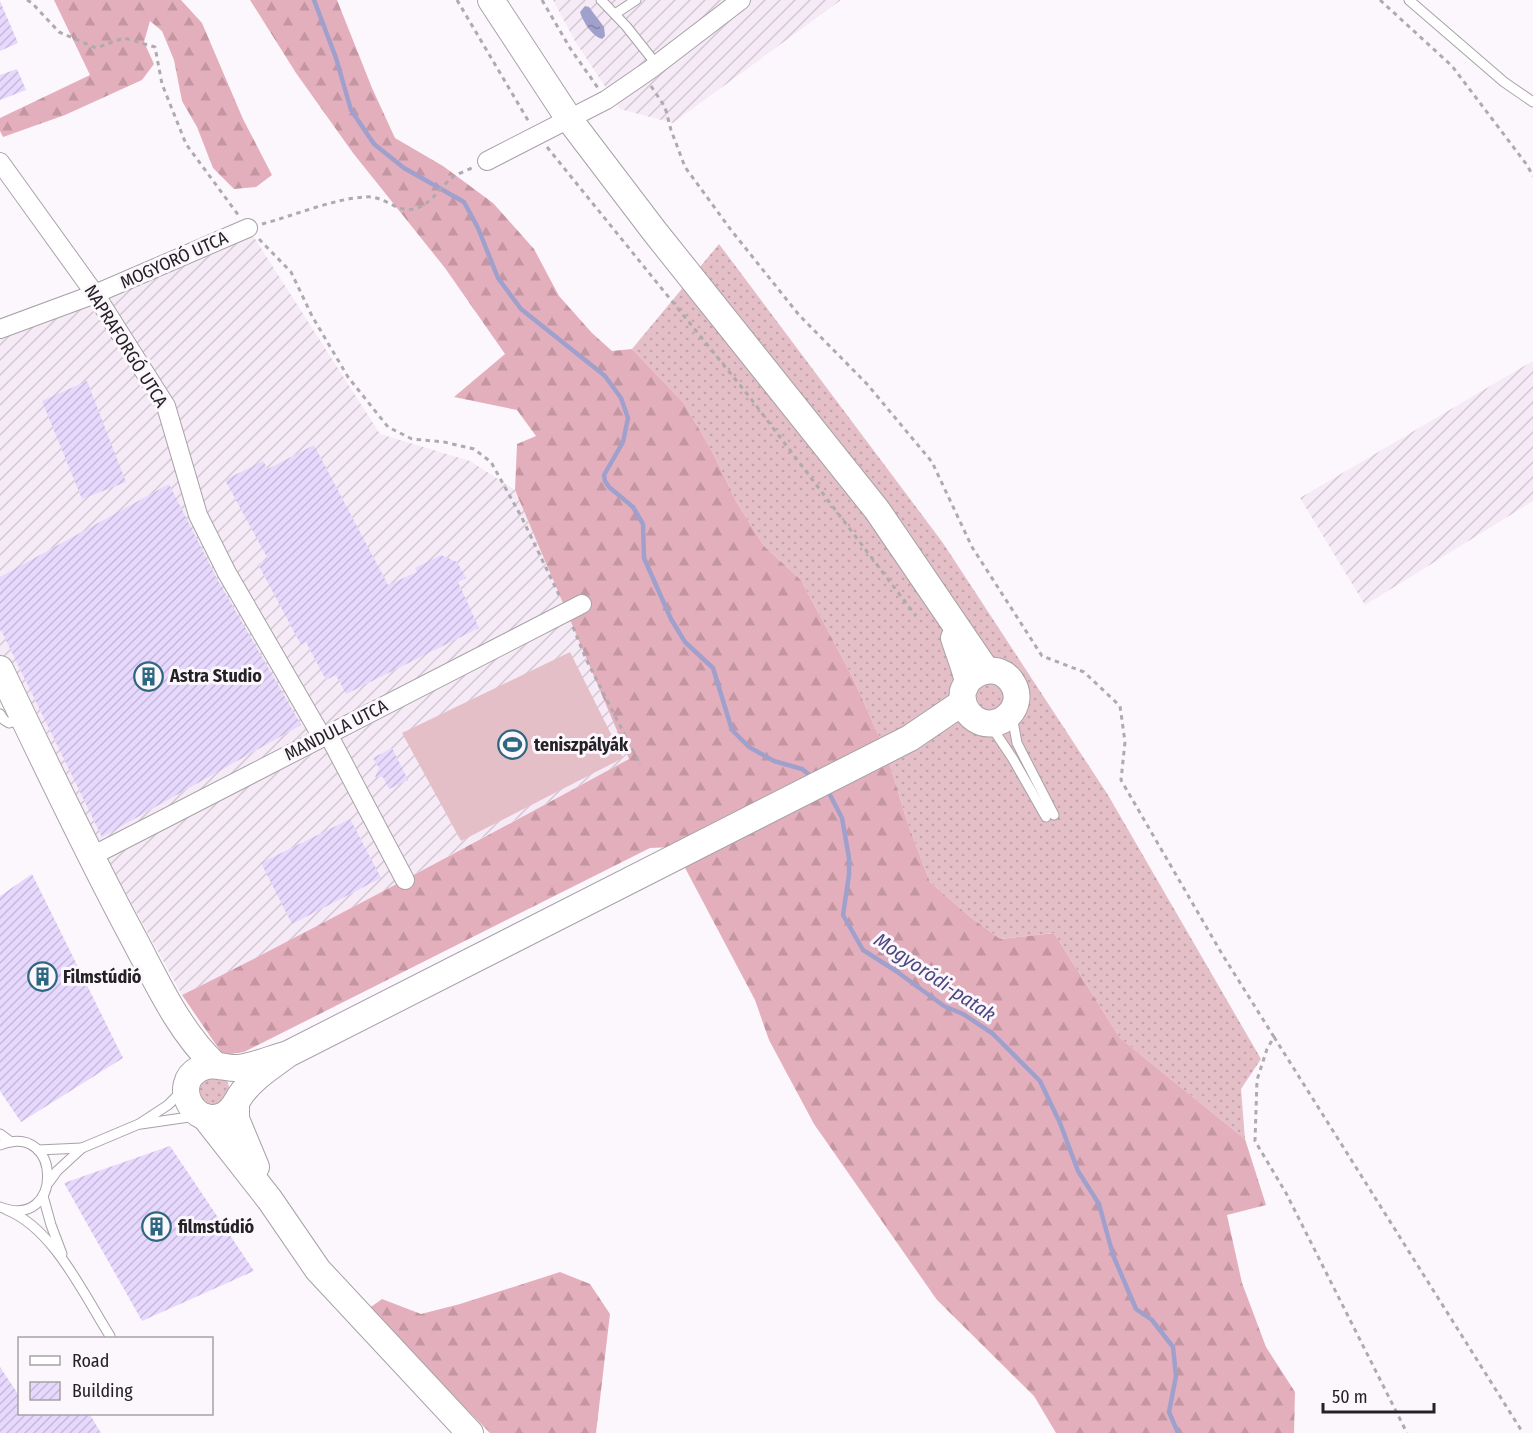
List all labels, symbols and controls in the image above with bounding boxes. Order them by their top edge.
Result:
street label: MOGYORÓ UTCA [117,226,232,294]
street label: NAPRAFORGÓ UTCA [79,281,173,412]
building icon: Astra Studio [133,660,165,692]
place label: Astra Studio [169,665,262,687]
street label: MANDULA UTCA [281,694,392,765]
sports icon: teniszpályák [497,729,529,761]
place label: teniszpályák [534,734,629,756]
water label: Mogyoródi-patak [870,927,1000,1027]
building icon: Filmstúdió [26,961,58,993]
place label: Filmstúdió [63,966,142,988]
building icon: filmstúdió [141,1211,173,1243]
place label: filmstúdió [178,1216,255,1238]
legend [18,1337,213,1415]
text: Road [72,1350,109,1372]
scale bar [1323,1376,1434,1414]
text: Building [72,1380,133,1402]
text: 50 m [1332,1386,1368,1408]

